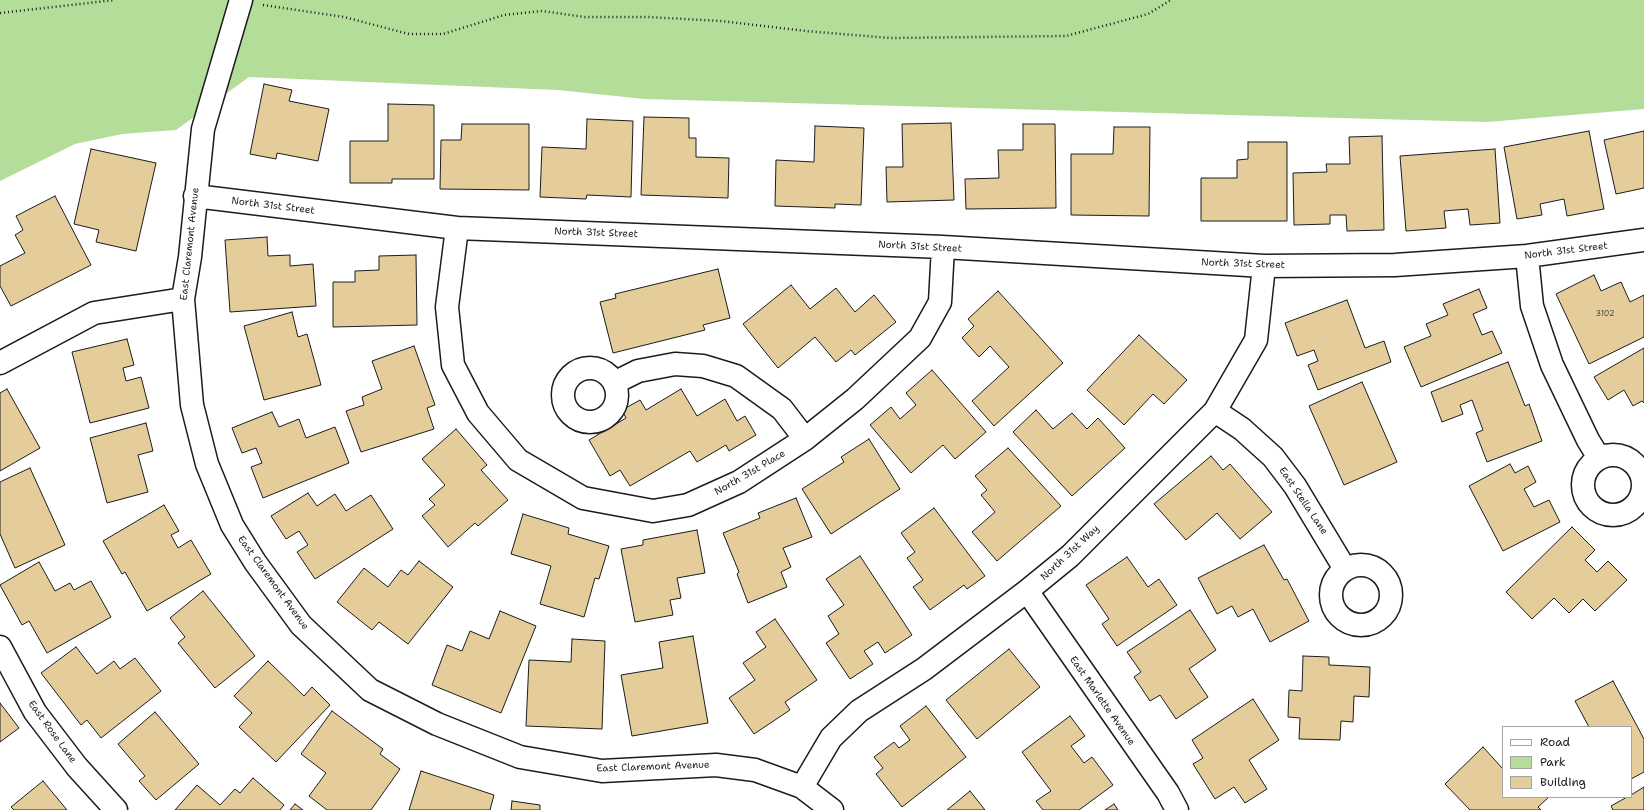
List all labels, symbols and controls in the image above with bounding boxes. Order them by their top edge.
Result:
street label: East Claremont Avenue [178,187,202,301]
street label: North 31st Street [231,195,315,217]
street label: North 31st Street [554,226,638,240]
street label: North 31st Street [878,239,962,255]
street label: North 31st Street [1524,240,1608,262]
street label: North 31st Street [1201,257,1285,271]
house number: 3102 [1595,309,1615,319]
street label: North 31st Place [712,448,788,498]
street label: East Stella Lane [1276,465,1330,537]
street label: North 31st Way [1038,523,1102,583]
street label: East Claremont Avenue [235,534,311,632]
street label: East Marlette Avenue [1067,654,1137,748]
street label: East Rose Lane [25,698,79,766]
legend [1502,726,1632,798]
text: Road [1540,734,1570,750]
text: Park [1540,754,1566,770]
street label: East Claremont Avenue [596,759,710,775]
text: Building [1540,774,1586,790]

